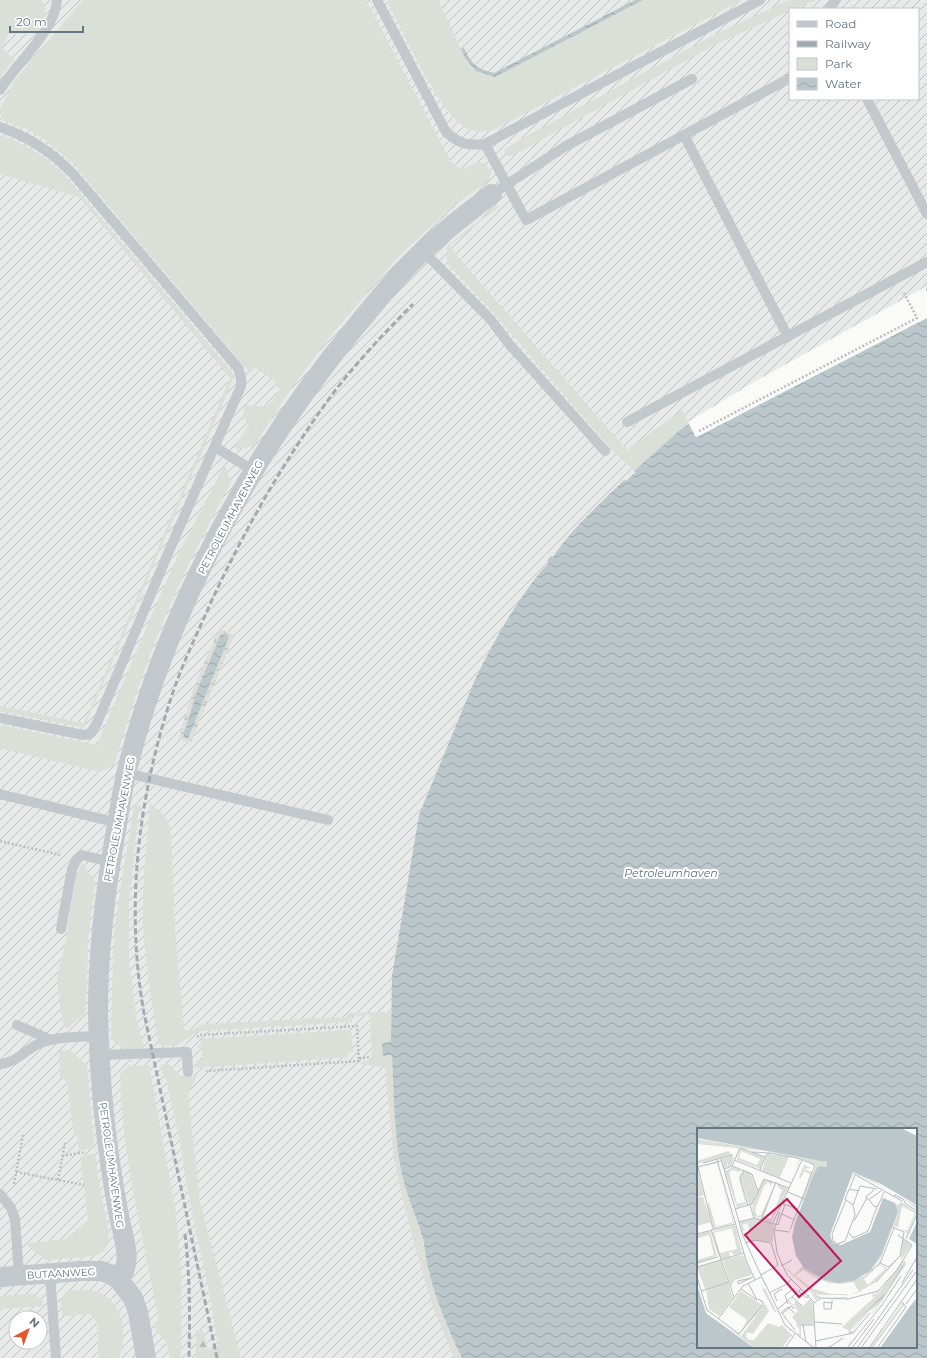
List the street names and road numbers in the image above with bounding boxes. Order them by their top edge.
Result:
street label: PETROLEUMHAVENWEG [195,458,266,576]
street label: PETROLEUMHAVENWEG [101,756,138,883]
street label: PETROLEUMHAVENWEG [96,1101,127,1229]
street label: BUTAANWEG [26,1265,96,1282]

